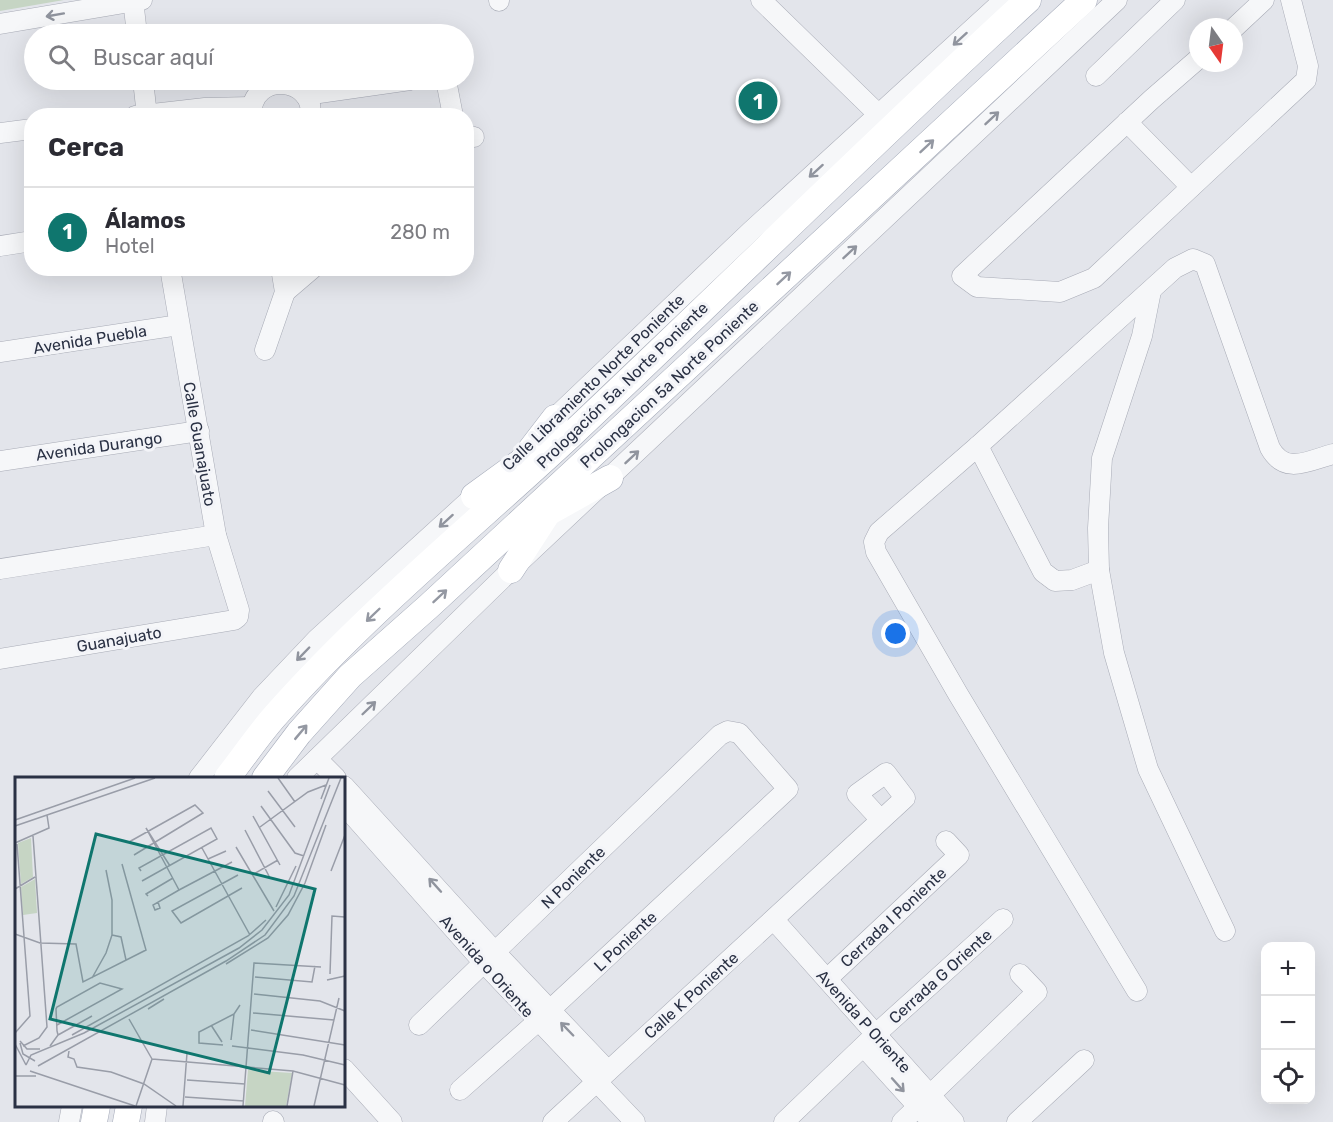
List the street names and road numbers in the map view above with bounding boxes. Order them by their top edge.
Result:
street label: Calle Libramiento Norte Poniente [498,290,688,474]
street label: Prolongacion 5a Norte Poniente [576,297,762,472]
street label: Prologación 5a. Norte Poniente [533,298,712,472]
street label: Avenida Puebla [32,321,148,358]
street label: Calle Guanajuato [179,380,220,508]
street label: Avenida Durango [35,428,164,465]
street label: Guanajuato [75,623,163,656]
street label: N Poniente [537,842,609,913]
street label: Cerrada I Poniente [837,863,950,971]
street label: L Poniente [590,907,661,975]
street label: Avenida o Oriente [436,911,538,1021]
street label: Cerrada G Oriente [885,925,996,1028]
street label: Calle K Poniente [640,948,742,1043]
street label: Avenida P Oriente [812,966,915,1077]

